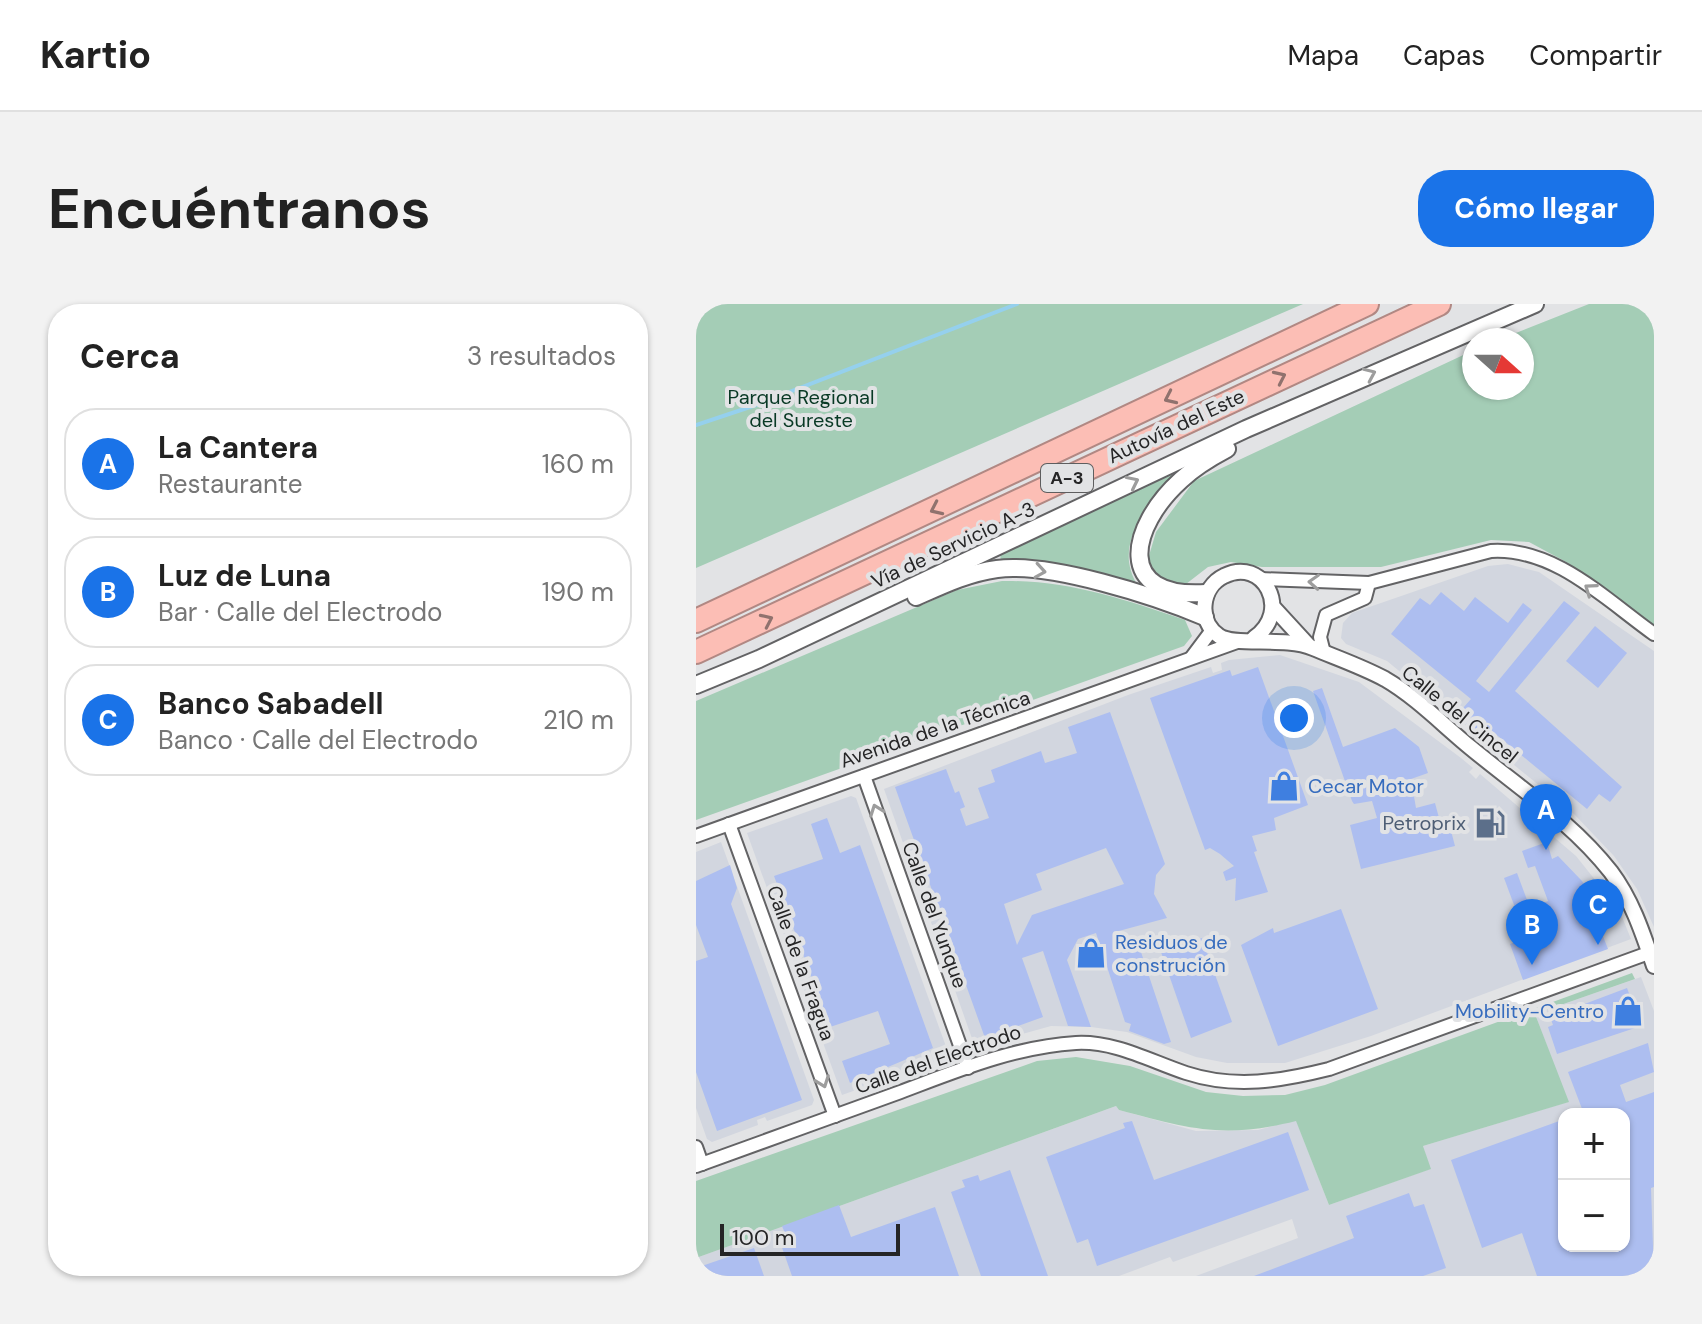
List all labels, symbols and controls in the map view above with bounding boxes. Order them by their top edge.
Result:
text: Kartio [40,30,151,80]
text: Mapa [1288,37,1359,74]
text: Capas [1403,37,1485,74]
text: Compartir [1529,37,1662,74]
button: Cómo llegar [1418,170,1654,247]
text: Encuéntranos [48,172,430,245]
north arrow [1462,328,1534,400]
text: Cerca [80,334,180,379]
text: 3 resultados [467,339,616,373]
one-way arrow [1362,367,1376,383]
one-way arrow [1272,371,1287,387]
street label: Autovía del Este [1103,383,1249,469]
park label: Parque Regional del Sureste [728,384,874,433]
one-way arrow [1164,388,1179,404]
text: La Cantera [158,428,318,467]
text: A [99,447,117,481]
text: 160 m [542,447,614,481]
road number: A-3 [1041,464,1093,492]
text: Restaurante [158,467,302,501]
one-way arrow [1124,476,1139,492]
street label: Vía de Servicio A-3 [867,496,1039,594]
one-way arrow [929,499,944,515]
text: Luz de Luna [158,556,331,595]
one-way arrow [1034,562,1047,579]
one-way arrow [1307,573,1320,590]
text: B [100,575,116,609]
text: 190 m [542,575,614,609]
one-way arrow [1585,584,1599,599]
text: Bar · Calle del Electrodo [158,595,443,629]
one-way arrow [759,614,774,630]
street label: Calle del Cincel [1396,659,1524,769]
text: Banco Sabadell [158,684,383,723]
street label: Avenida de la Técnica [837,684,1033,774]
your location [1274,698,1314,738]
text: C [98,703,118,737]
text: 210 m [543,703,614,737]
text: Banco · Calle del Electrodo [158,723,478,757]
shop icon: Cecar Motor [1267,769,1301,803]
place label: Cecar Motor [1308,773,1424,799]
pin: A [1520,784,1572,850]
one-way arrow [869,804,886,818]
fuel station icon: Petroprix [1473,806,1507,840]
place label: Petroprix [1383,810,1466,836]
street label: Calle del Yunque [896,838,974,992]
pin: C [1572,879,1624,945]
street label: Calle de la Fragua [761,882,841,1044]
pin: B [1506,899,1558,965]
place label: Residuos de construción [1115,929,1228,978]
shop icon: Residuos de construción [1074,936,1108,970]
shop icon: Mobility-Centro [1611,994,1645,1028]
place label: Mobility-Centro [1455,998,1604,1024]
street label: Calle del Electrodo [852,1018,1024,1100]
one-way arrow [813,1074,829,1088]
map controls [1558,1108,1630,1252]
button: + [1558,1108,1630,1180]
button: − [1558,1180,1630,1252]
scale bar [720,1220,900,1256]
text: 100 m [732,1223,794,1252]

